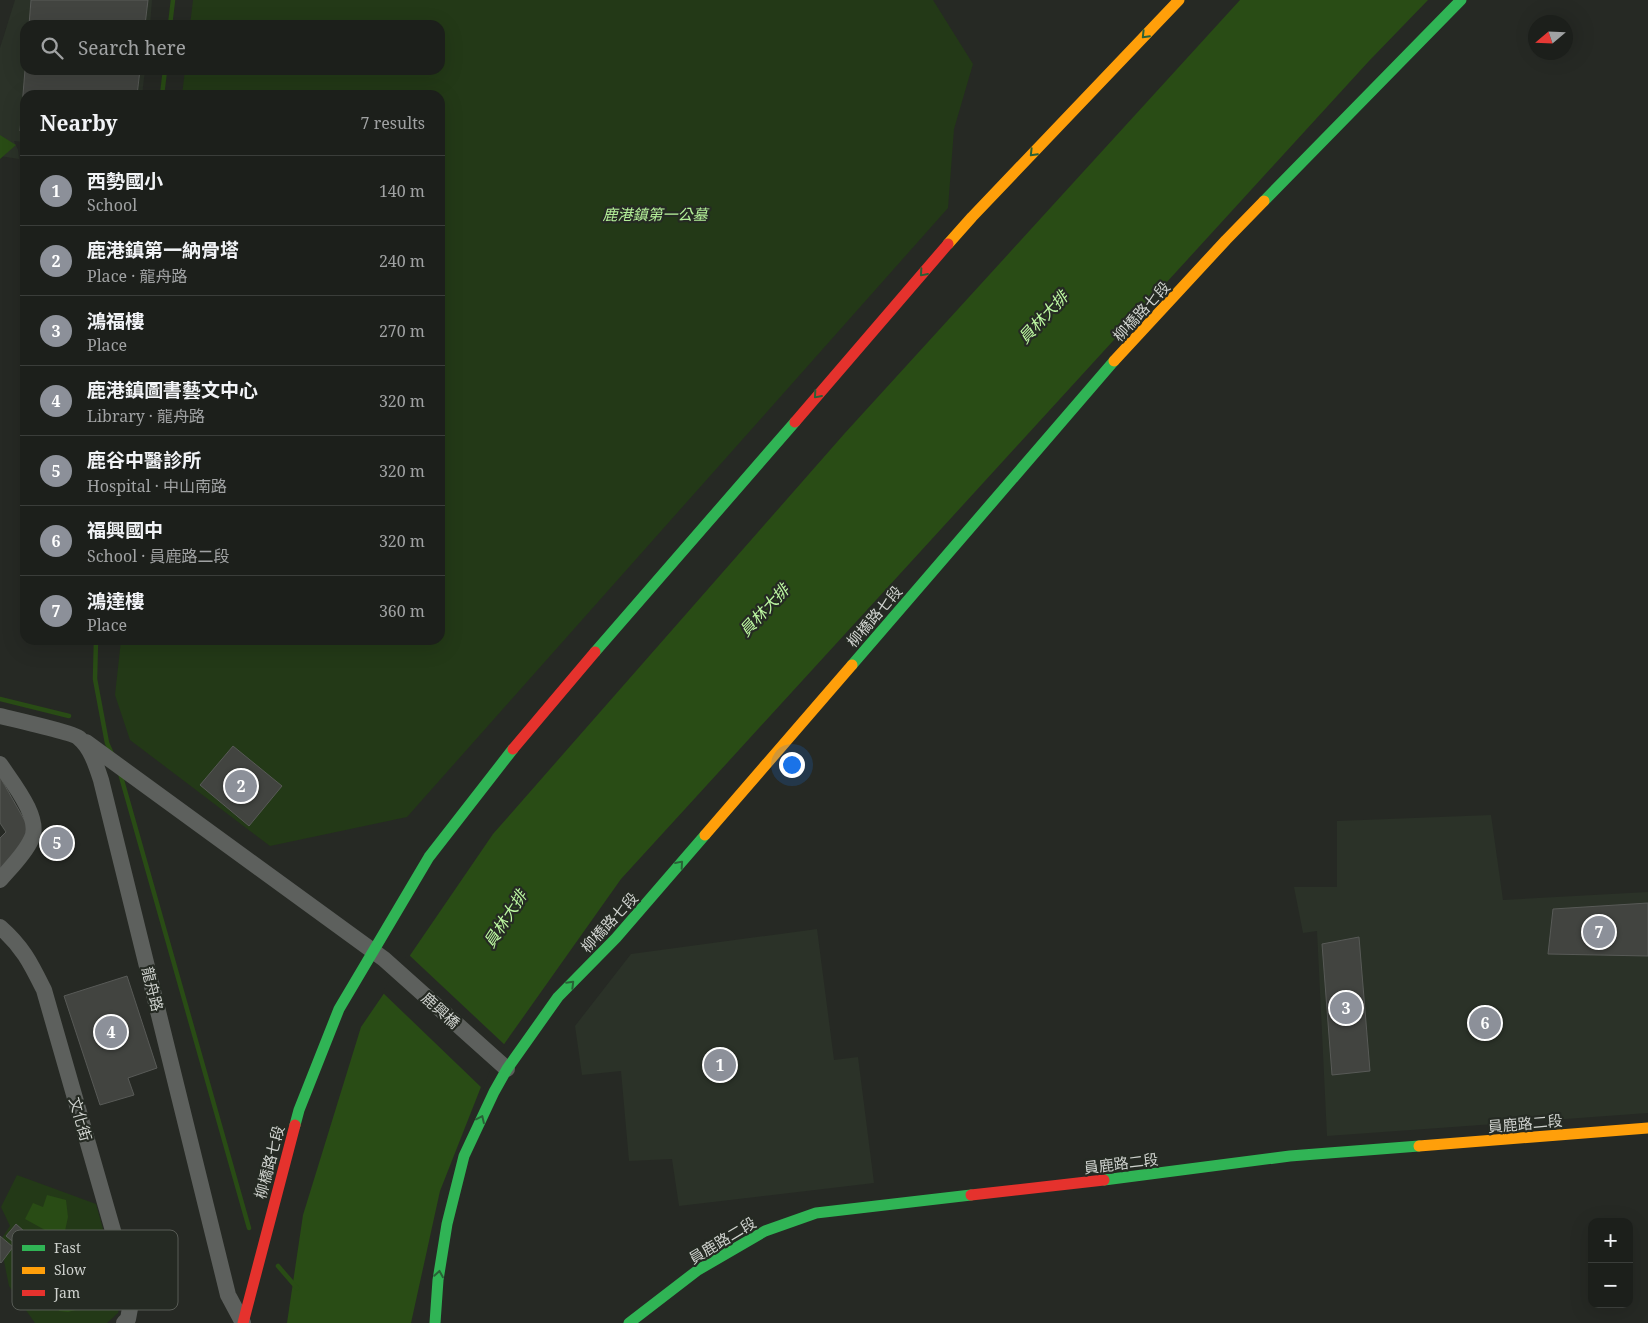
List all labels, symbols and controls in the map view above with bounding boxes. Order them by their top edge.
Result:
north arrow [1528,15,1573,60]
search box [20,20,445,75]
one-way arrow [1142,30,1151,39]
icon: search [38,34,66,62]
text: Search here [78,35,186,61]
text: Nearby [40,109,118,137]
text: 7 results [361,112,425,134]
one-way arrow [1030,147,1039,156]
text: 西勢國小 [87,168,163,194]
text: 1 [51,180,61,202]
text: 140 m [379,180,425,202]
text: School [87,194,137,216]
park label: 鹿港鎮第一公墓 [602,204,710,224]
text: 鹿港鎮第一納骨塔 [87,237,239,263]
text: 2 [51,250,61,272]
text: 240 m [379,250,425,272]
text: Place · 龍舟路 [87,265,187,287]
one-way arrow [920,267,929,276]
street label: 柳橋路七段 [1108,277,1174,345]
water label: 員林大排 [1013,285,1074,348]
text: 鴻福樓 [87,308,144,334]
text: 3 [51,320,61,342]
text: 270 m [379,320,425,342]
text: Place [87,334,127,356]
text: 鹿港鎮圖書藝文中心 [87,377,258,403]
text: 4 [51,390,61,412]
text: 320 m [379,390,425,412]
one-way arrow [814,390,823,399]
text: Library · 龍舟路 [87,405,205,427]
text: 鹿谷中醫診所 [87,447,201,473]
text: 5 [51,460,61,482]
text: 320 m [379,460,425,482]
text: Hospital · 中山南路 [87,475,227,497]
text: 福興國中 [87,517,163,543]
text: 6 [51,530,61,552]
text: 320 m [379,530,425,552]
text: School · 員鹿路二段 [87,545,229,567]
water label: 員林大排 [734,578,795,641]
street label: 柳橋路七段 [842,581,906,651]
text: 鴻達樓 [87,588,144,614]
text: 7 [51,600,61,622]
text: 360 m [379,600,425,622]
text: Place [87,614,127,636]
your location [779,752,805,778]
pin: 2 [225,767,257,805]
pin: 5 [41,824,73,862]
one-way arrow [675,861,683,870]
water label: 員林大排 [478,885,533,952]
street label: 柳橋路七段 [576,888,642,956]
pin: 7 [1583,913,1615,951]
street label: 龍舟路 [138,965,168,1013]
one-way arrow [565,981,574,990]
street label: 鹿興橋 [418,988,464,1032]
pin: 3 [1330,989,1362,1027]
pin: 6 [1469,1004,1501,1042]
pin: 4 [95,1013,127,1051]
pin: 1 [704,1046,736,1084]
street label: 文化街 [65,1095,97,1143]
street label: 員鹿路二段 [1487,1110,1563,1136]
one-way arrow [475,1115,485,1124]
street label: 柳橋路七段 [250,1123,288,1201]
street label: 員鹿路二段 [1083,1149,1159,1177]
street label: 員鹿路二段 [685,1212,759,1268]
map controls [1588,1218,1633,1308]
button: + [1588,1218,1633,1263]
legend [12,1230,178,1310]
text: Fast [54,1238,81,1257]
text: Slow [54,1260,87,1279]
button: − [1588,1263,1633,1308]
one-way arrow [433,1270,444,1278]
text: Jam [53,1283,80,1302]

